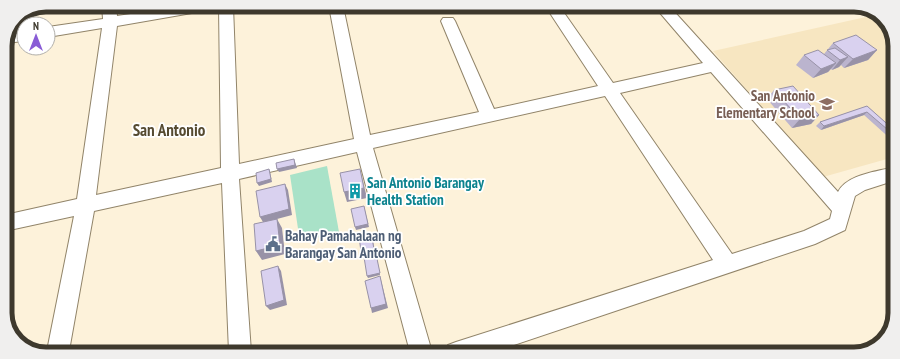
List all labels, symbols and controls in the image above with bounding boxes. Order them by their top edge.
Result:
north arrow [16,16,56,56]
text: N [33,19,39,33]
place label: San Antonio Elementary School [716,86,815,122]
school or university icon: San Antonio Elementary School [818,95,836,113]
district label: San Antonio [133,119,206,141]
place label: San Antonio Barangay Health Station [367,173,485,209]
building icon: San Antonio Barangay Health Station [346,182,364,200]
place label: Bahay Pamahalaan ng Barangay San Antonio [285,226,402,262]
public building icon: Bahay Pamahalaan ng Barangay San Antonio [264,235,282,253]

